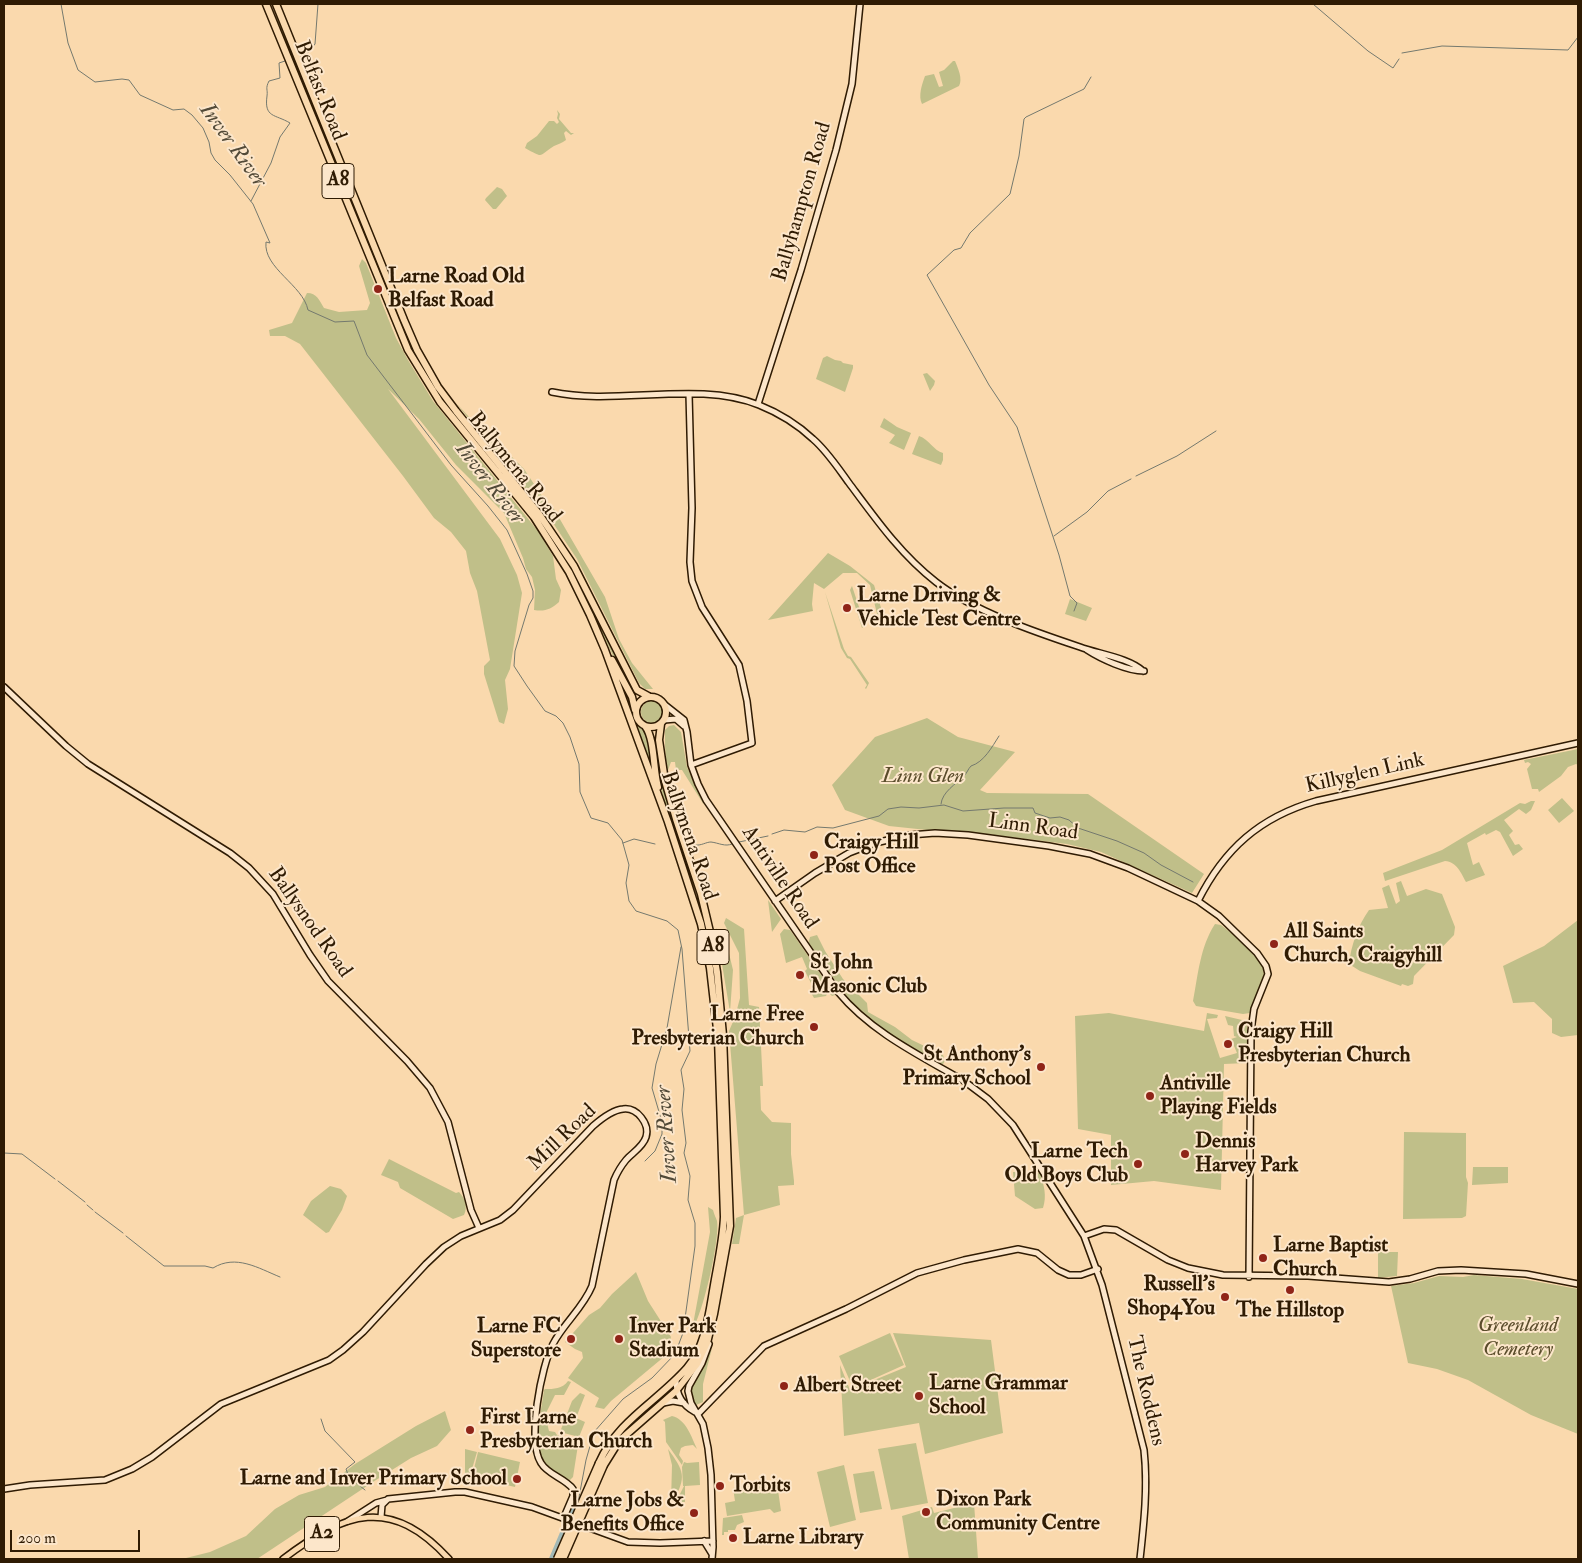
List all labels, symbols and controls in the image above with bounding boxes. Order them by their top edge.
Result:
street label: Belfast Road [288,37,350,145]
water label: Inver River [193,99,271,193]
street label: Ballyhampton Road [768,119,838,285]
road number: A8 [322,164,354,198]
place label: Larne Road Old Belfast Road [388,264,525,314]
marker: Larne Road Old Belfast Road [372,283,384,295]
street label: Ballymena Road [462,408,566,528]
water label: Inver River [449,437,529,531]
place label: Larne Driving & Vehicle Test Centre [857,583,1021,633]
marker: Larne Driving & Vehicle Test Centre [841,602,853,614]
street label: Killyglen Link [1303,748,1427,800]
park label: Linn Glen [882,764,964,790]
street label: Ballymena Road [654,768,722,904]
street label: Linn Road [986,809,1080,847]
street label: Antiville Road [735,822,823,934]
place label: Craigy Hill Post Office [824,830,919,880]
marker: Craigy Hill Post Office [808,849,820,861]
street label: Ballysnod Road [262,863,356,983]
place label: All Saints Church, Craigyhill [1284,919,1442,969]
road number: A8 [697,930,729,964]
marker: All Saints Church, Craigyhill [1268,938,1280,950]
place label: St John Masonic Club [810,950,927,1000]
marker: St John Masonic Club [794,969,806,981]
place label: Larne Free Presbyterian Church [632,1002,804,1052]
place label: Craigy Hill Presbyterian Church [1238,1019,1410,1069]
marker: Larne Free Presbyterian Church [808,1021,820,1033]
marker: Craigy Hill Presbyterian Church [1222,1038,1234,1050]
place label: St Anthony's Primary School [902,1042,1031,1092]
marker: St Anthony's Primary School [1035,1061,1047,1073]
place label: Antiville Playing Fields [1160,1071,1277,1121]
water label: Inver River [651,1084,685,1184]
marker: Antiville Playing Fields [1144,1090,1156,1102]
street label: Mill Road [524,1099,602,1177]
place label: Dennis Harvey Park [1195,1129,1298,1179]
place label: Larne Tech Old Boys Club [1005,1139,1128,1189]
marker: Dennis Harvey Park [1179,1148,1191,1160]
marker: Larne Tech Old Boys Club [1132,1158,1144,1170]
place label: Larne Baptist Church [1273,1233,1388,1283]
marker: Larne Baptist Church [1257,1252,1269,1264]
place label: Russell's Shop4You [1127,1272,1215,1322]
marker: The Hillstop [1284,1284,1296,1296]
marker: Russell's Shop4You [1219,1291,1231,1303]
place label: The Hillstop [1236,1298,1344,1324]
park label: Greenland Cemetery [1478,1313,1558,1363]
place label: Larne FC Superstore [471,1314,561,1364]
place label: Inver Park Stadium [629,1314,716,1364]
marker: Larne FC Superstore [565,1333,577,1345]
marker: Inver Park Stadium [613,1333,625,1345]
street label: The Roddens [1120,1333,1170,1449]
place label: Larne Grammar School [929,1371,1068,1421]
place label: Albert Street [794,1373,901,1399]
marker: Albert Street [778,1380,790,1392]
marker: Larne Grammar School [913,1390,925,1402]
place label: First Larne Presbyterian Church [480,1405,652,1455]
marker: First Larne Presbyterian Church [464,1424,476,1436]
place label: Larne and Inver Primary School [240,1466,507,1492]
marker: Larne and Inver Primary School [511,1473,523,1485]
place label: Torbits [730,1473,791,1499]
marker: Torbits [714,1480,726,1492]
place label: Dixon Park Community Centre [936,1487,1100,1537]
place label: Larne Jobs & Benefits Office [561,1488,684,1538]
marker: Dixon Park Community Centre [920,1506,932,1518]
marker: Larne Jobs & Benefits Office [688,1507,700,1519]
road number: A2 [304,1516,340,1552]
scale bar [12,1520,142,1552]
place label: Larne Library [743,1525,863,1551]
text: 200 m [18,1529,56,1548]
marker: Larne Library [727,1532,739,1544]

